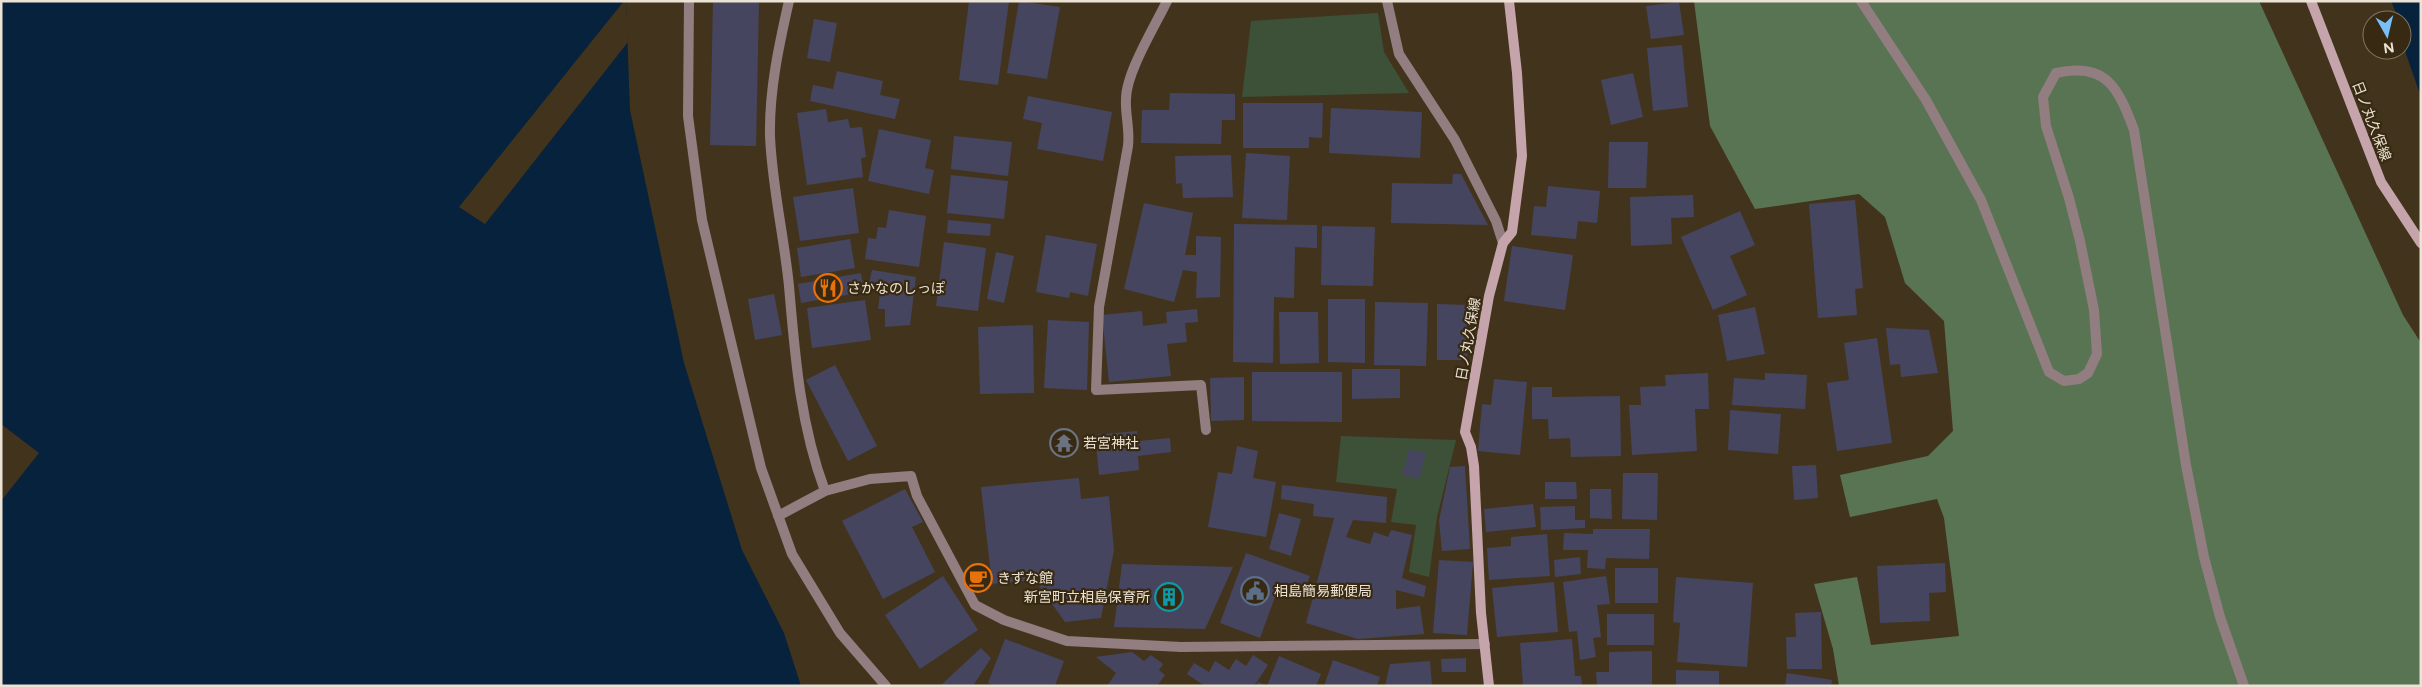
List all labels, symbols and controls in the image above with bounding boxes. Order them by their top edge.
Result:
north arrow [2362,10,2412,60]
text: N [2382,38,2395,57]
street label: 日ノ丸久保線 [2349,79,2395,163]
restaurant icon: さかなのしっぽ [813,273,843,303]
place label: さかなのしっぽ [847,280,945,297]
street label: 日ノ丸久保線 [1453,296,1484,382]
temple icon: 若宮神社 [1049,428,1079,458]
place label: 若宮神社 [1083,435,1139,452]
cafe icon: きずな館 [963,563,993,593]
place label: きずな館 [997,570,1053,587]
public building icon: 相島簡易郵便局 [1240,576,1270,606]
building icon: 新宮町立相島保育所 [1154,582,1184,612]
place label: 相島簡易郵便局 [1274,583,1372,600]
place label: 新宮町立相島保育所 [1024,589,1150,606]

